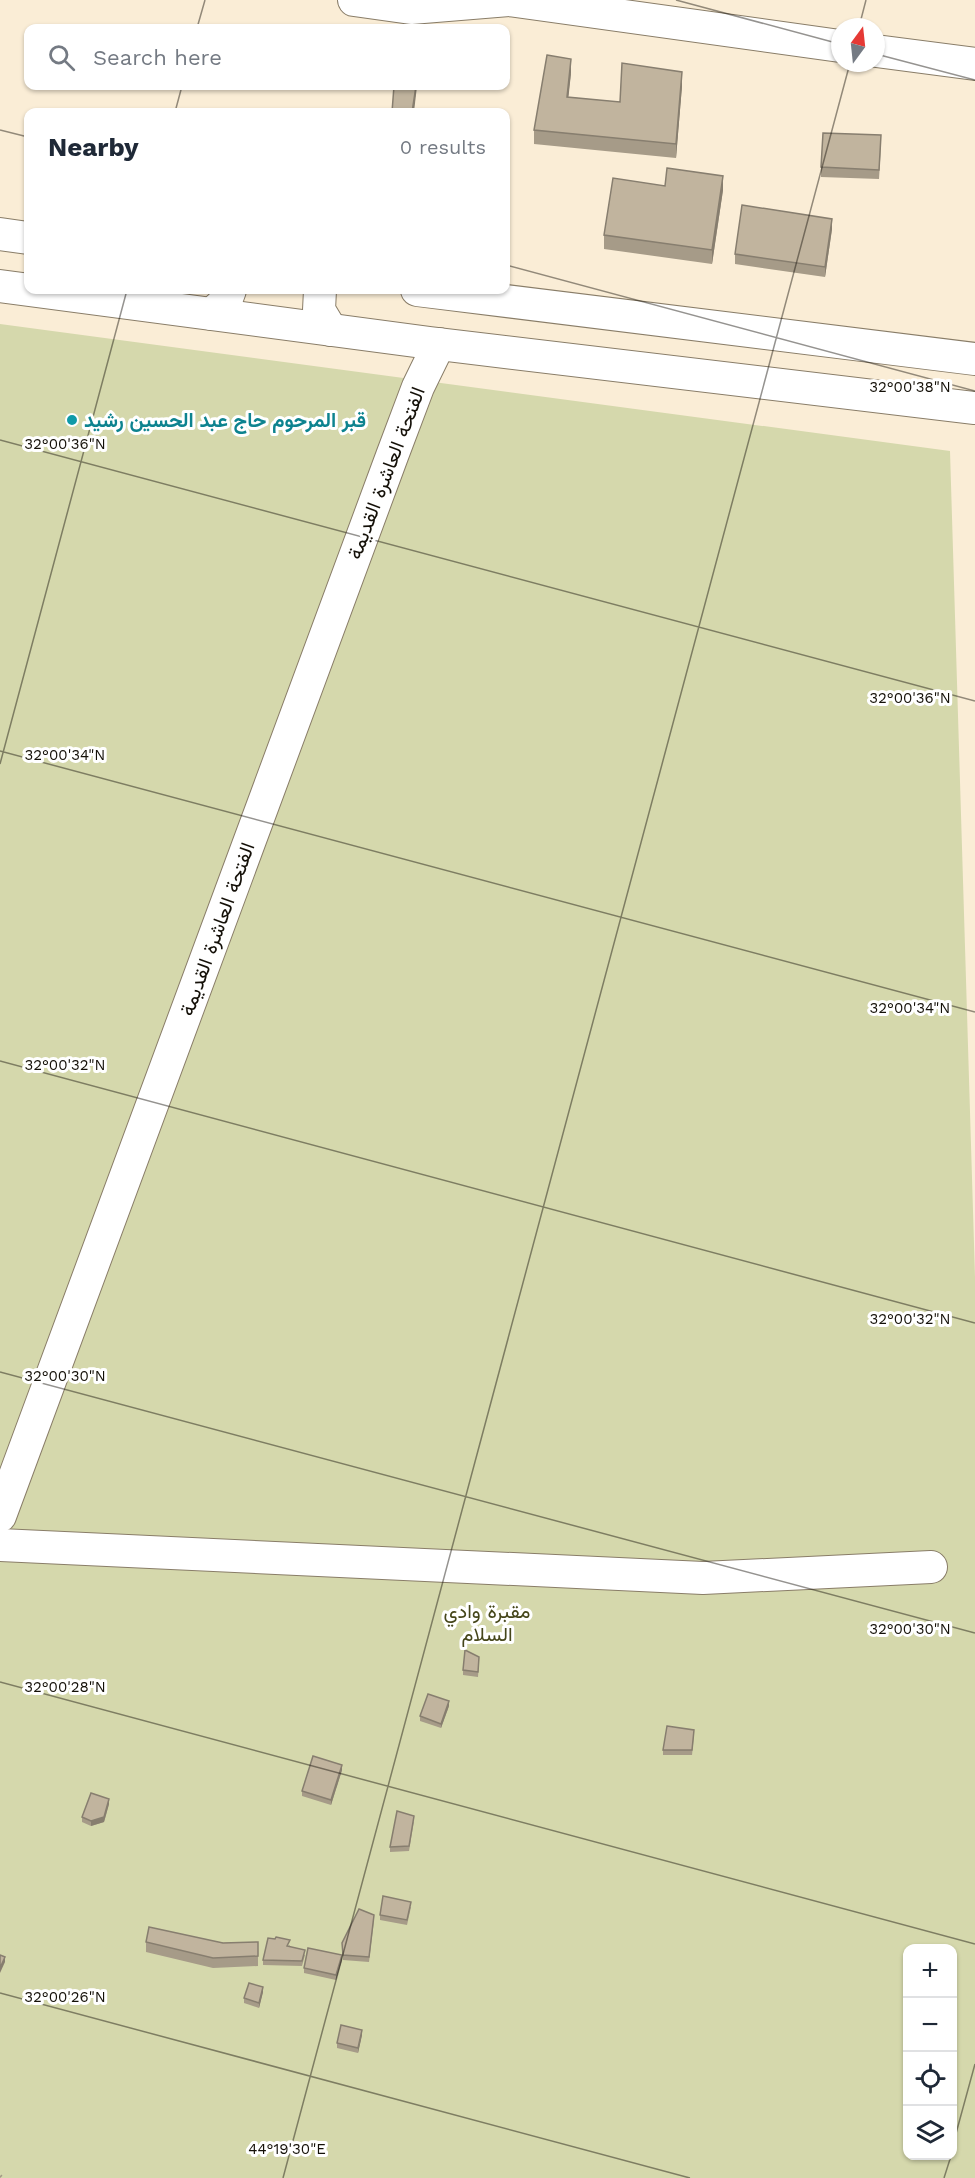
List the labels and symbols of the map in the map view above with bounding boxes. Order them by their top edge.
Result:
north arrow [831,18,885,72]
text: 32°00'38"N [869,378,951,396]
street label: الفتحة العاشرة القديمة [342,383,431,563]
place label: قبر المرحوم حاج عبد الحسين رشيد [84,408,366,434]
marker: قبر المرحوم حاج عبد الحسين رشيد [65,413,79,427]
text: 32°00'36"N [24,435,106,453]
text: 32°00'36"N [869,689,951,707]
text: 32°00'34"N [25,746,105,764]
street label: الفتحة العاشرة القديمة [175,839,260,1019]
text: 32°00'34"N [870,999,950,1017]
text: 32°00'32"N [24,1056,106,1074]
text: 32°00'32"N [869,1310,951,1328]
text: 32°00'30"N [24,1367,106,1385]
park label: مقبرة وادي السلام [443,1599,531,1647]
text: 32°00'30"N [869,1620,951,1638]
text: 32°00'28"N [24,1678,106,1696]
text: 32°00'26"N [24,1988,106,2006]
text: 44°19'30"E [248,2140,326,2158]

